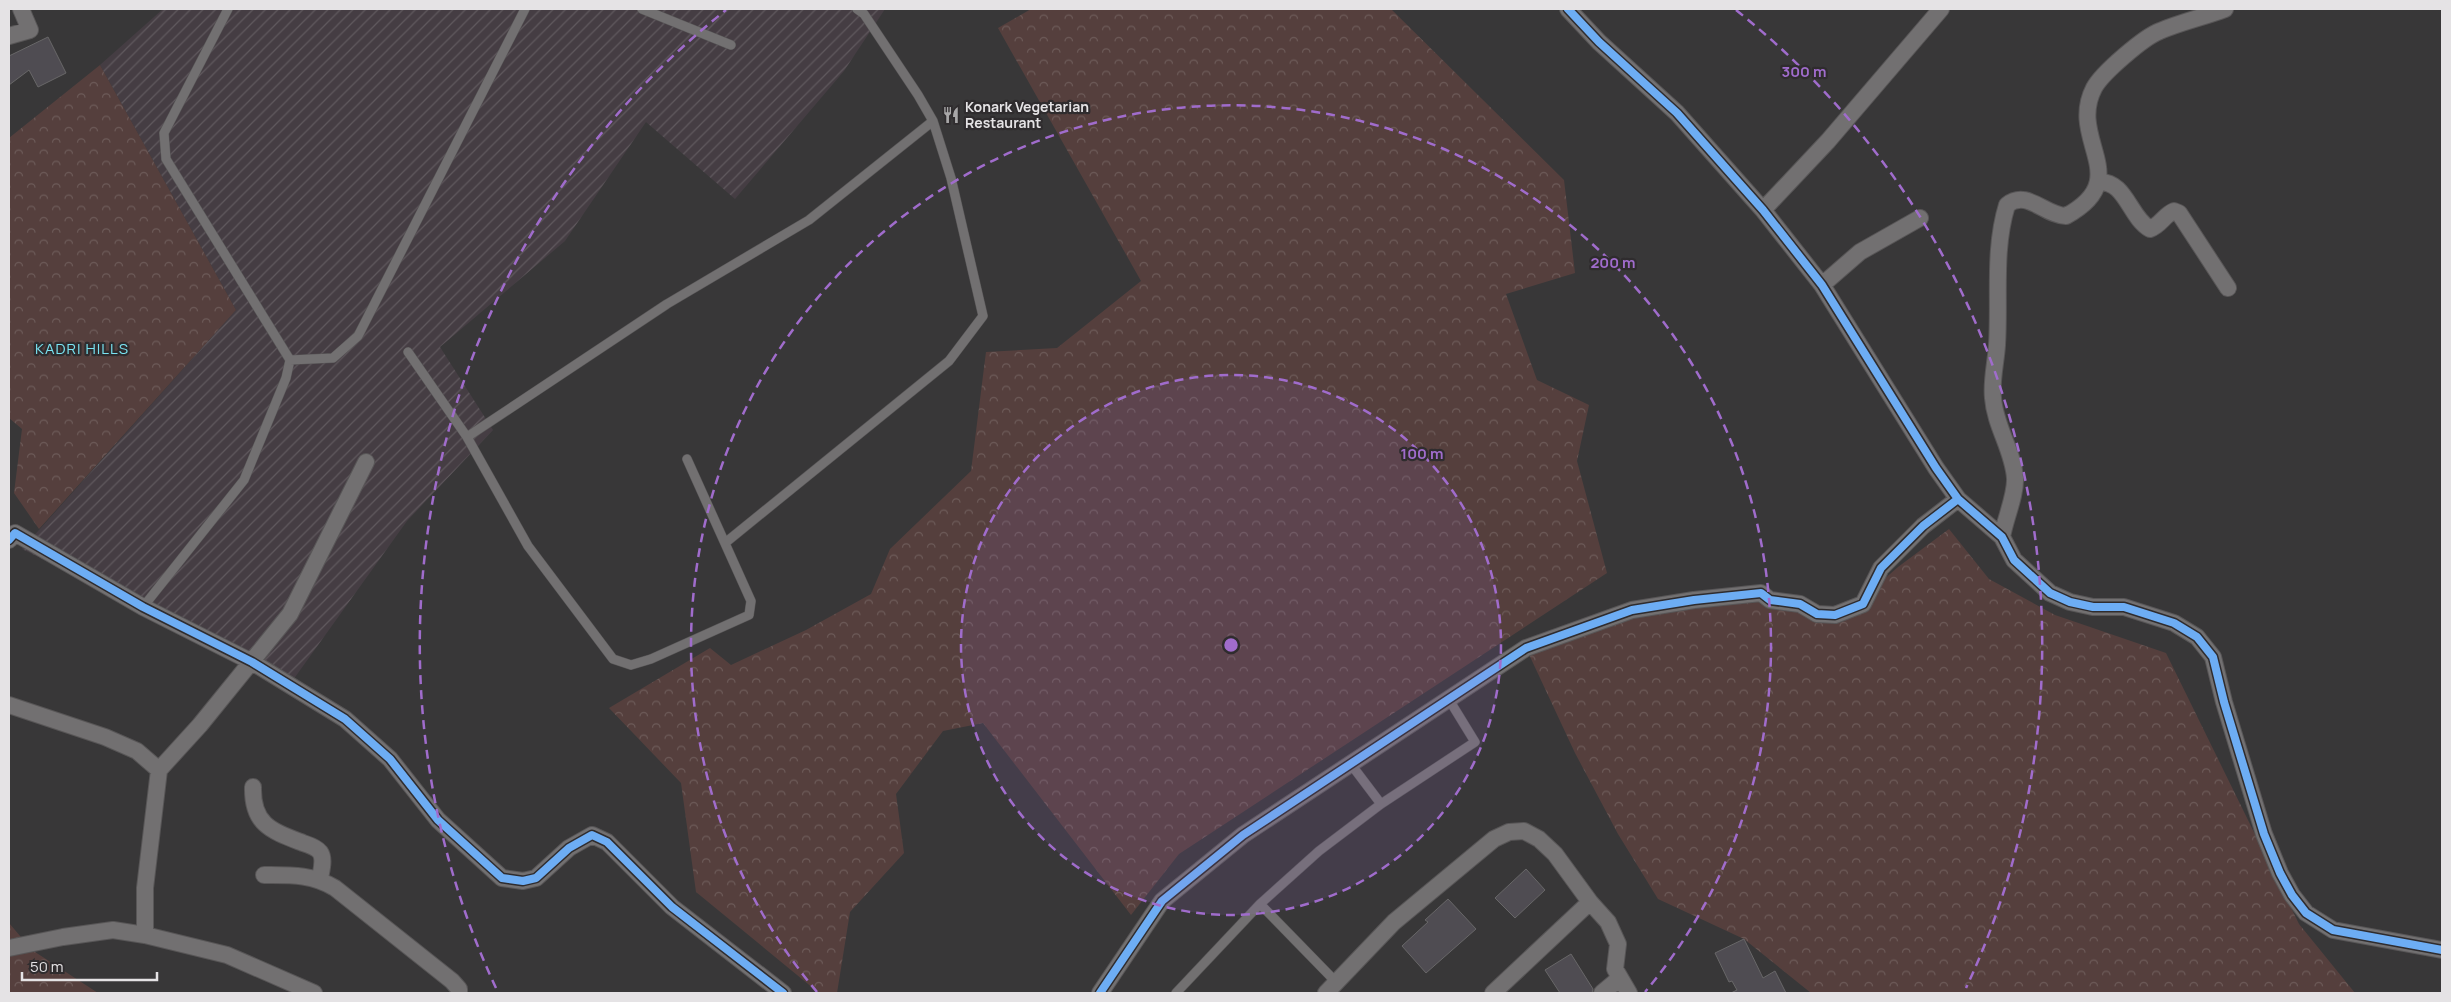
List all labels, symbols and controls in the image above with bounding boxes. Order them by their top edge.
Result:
text: 300 m [1782,61,1826,82]
place label: Konark Vegetarian Restaurant [965,97,1089,132]
restaurant icon: Konark Vegetarian Restaurant [941,105,961,125]
text: 200 m [1590,252,1636,273]
district label: KADRI HILLS [35,338,129,359]
text: 100 m [1401,443,1443,464]
centre of rings [1222,636,1240,654]
scale bar [22,950,158,982]
text: 50 m [30,956,64,977]

